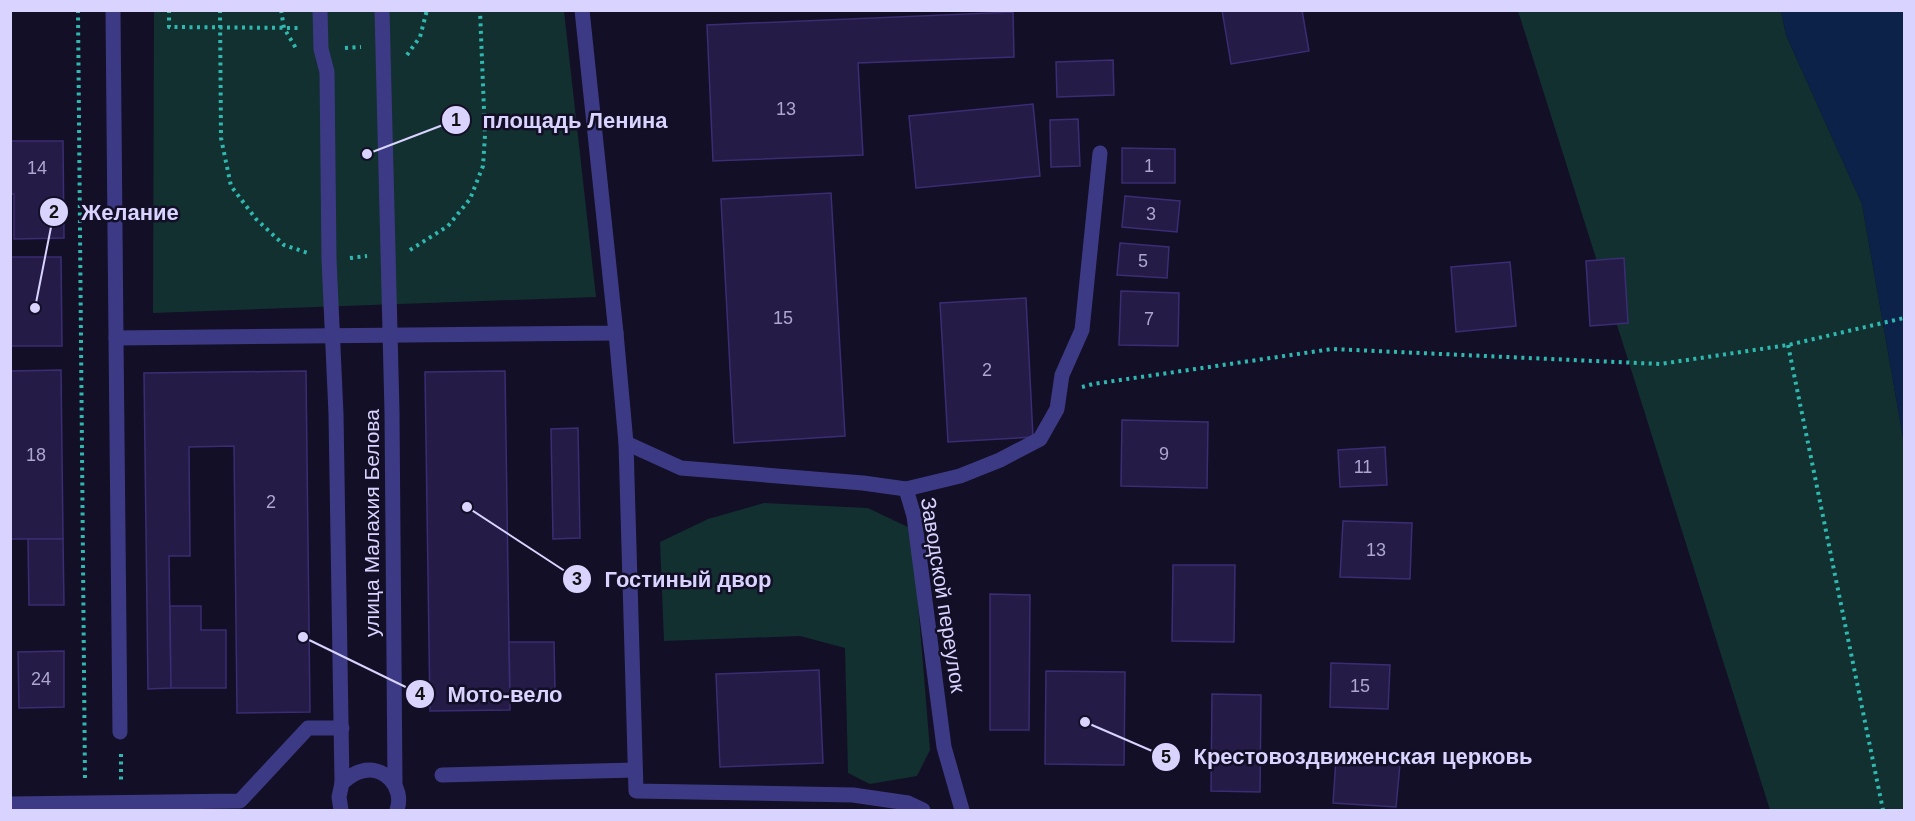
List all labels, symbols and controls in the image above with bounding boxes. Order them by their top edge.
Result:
house number: 13 [776,99,796,119]
callout: площадь Ленина [441,100,680,140]
text: площадь Ленина [482,108,668,133]
text: 1 [451,110,461,130]
house number: 1 [1144,156,1154,176]
house number: 14 [27,158,47,178]
callout: Желание [39,192,190,232]
text: Желание [80,200,179,225]
text: 2 [49,202,59,222]
house number: 3 [1146,204,1156,224]
house number: 5 [1138,251,1148,271]
house number: 15 [773,308,793,328]
house number: 7 [1144,309,1154,329]
house number: 2 [982,360,992,380]
street label: улица Малахия Белова [360,409,383,637]
house number: 9 [1159,444,1169,464]
house number: 18 [26,445,46,465]
house number: 11 [1354,457,1372,477]
house number: 2 [266,492,276,512]
street label: Заводской переулок [917,496,970,695]
house number: 13 [1366,540,1386,560]
callout: Гостиный двор [562,559,783,599]
text: Гостиный двор [605,567,771,592]
text: 3 [572,569,582,589]
house number: 24 [31,669,51,689]
callout: Мото-вело [405,674,574,714]
house number: 15 [1350,676,1370,696]
text: Мото-вело [447,682,563,707]
text: 4 [415,684,425,704]
callout: Крестовоздвиженская церковь [1151,737,1544,777]
text: Крестовоздвиженская церковь [1194,744,1532,769]
text: 5 [1161,747,1171,767]

